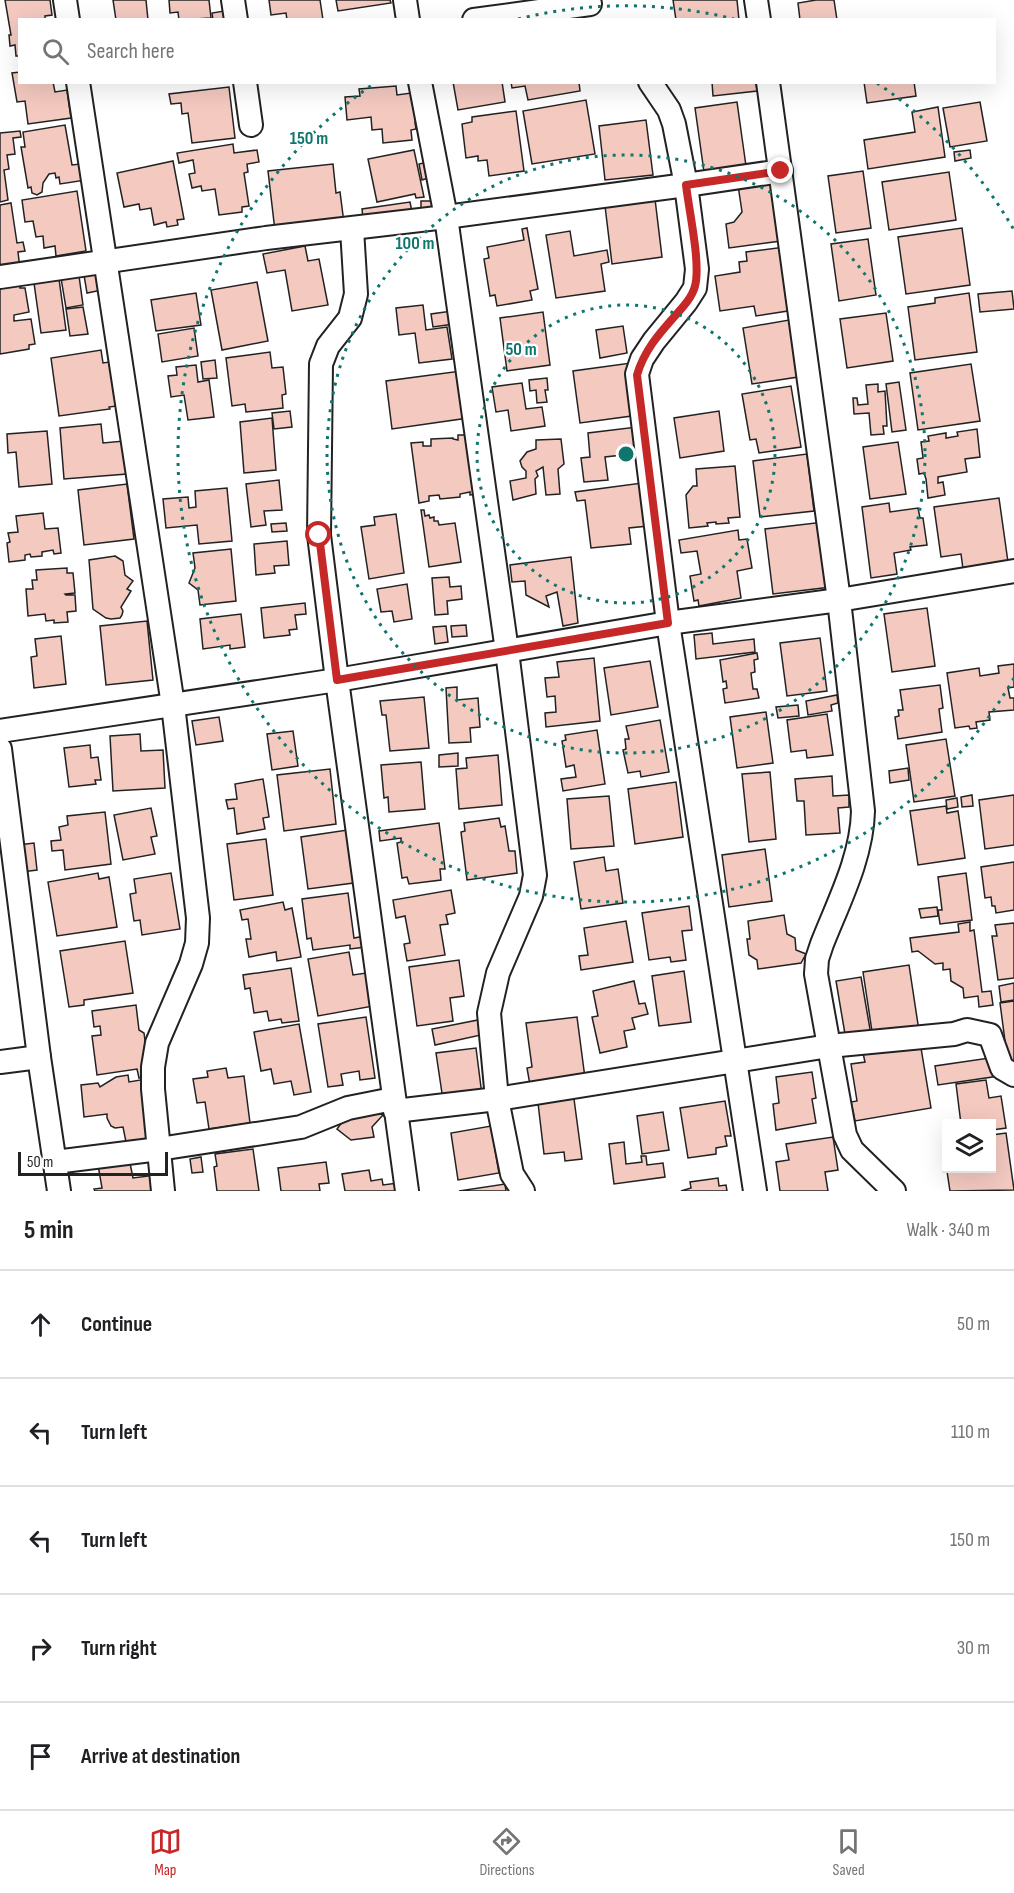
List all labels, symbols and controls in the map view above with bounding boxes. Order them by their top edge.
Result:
search box [18,18,996,84]
icon: search [39,35,72,68]
text: Search here [87,38,174,65]
text: 150 m [290,128,328,149]
route end [767,157,793,183]
text: 100 m [396,233,435,254]
text: 50 m [505,339,537,360]
centre of rings [616,444,636,464]
route start [305,521,331,547]
map controls [942,1119,996,1173]
button: layers [942,1119,996,1173]
scale bar [18,1149,168,1176]
text: 50 m [27,1153,53,1172]
text: 5 min [24,1215,74,1246]
text: Walk · 340 m [906,1218,990,1242]
icon: ahead [24,1308,57,1341]
text: Continue [81,1311,152,1338]
text: 50 m [957,1312,990,1336]
icon: left [24,1416,57,1449]
text: Turn left [81,1419,147,1446]
text: 110 m [951,1420,990,1444]
icon: left [24,1524,57,1557]
text: Turn left [81,1527,147,1554]
text: 150 m [950,1528,990,1552]
icon: right [24,1632,57,1665]
text: Turn right [81,1635,157,1662]
text: 30 m [957,1636,990,1660]
icon: arrive [24,1740,57,1773]
text: Arrive at destination [81,1743,240,1770]
tab: Map [149,1825,182,1880]
tab: Directions [479,1825,535,1880]
tab: Saved [832,1825,865,1880]

